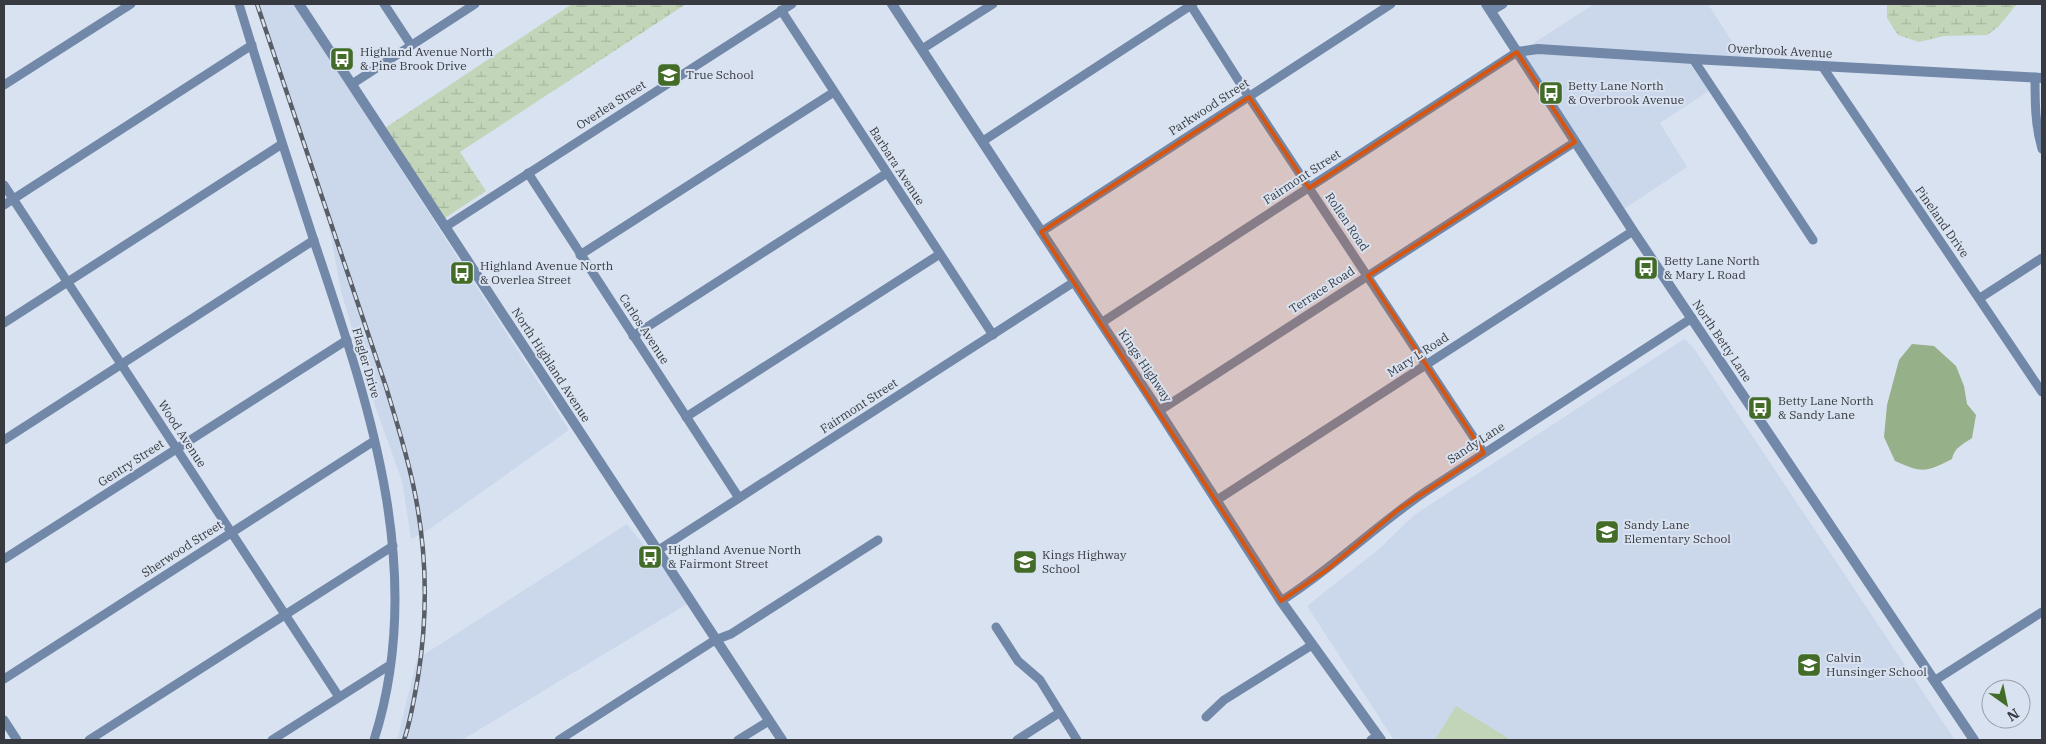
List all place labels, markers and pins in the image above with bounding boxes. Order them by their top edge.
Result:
place label: Highland Avenue North & Pine Brook Drive [360,44,494,73]
bus stop icon: Highland Avenue North & Pine Brook Drive [329,46,355,72]
school or university icon: True School [656,62,682,88]
place label: True School [686,67,754,82]
place label: Betty Lane North & Overbrook Avenue [1568,78,1684,107]
bus stop icon: Betty Lane North & Overbrook Avenue [1538,80,1564,106]
place label: Betty Lane North & Mary L Road [1664,253,1760,282]
bus stop icon: Betty Lane North & Mary L Road [1633,255,1659,281]
place label: Highland Avenue North & Overlea Street [480,258,614,287]
bus stop icon: Highland Avenue North & Overlea Street [449,260,475,286]
place label: Betty Lane North & Sandy Lane [1778,393,1874,422]
bus stop icon: Betty Lane North & Sandy Lane [1747,395,1773,421]
place label: Sandy Lane Elementary School [1624,517,1731,546]
school or university icon: Sandy Lane Elementary School [1594,519,1620,545]
place label: Highland Avenue North & Fairmont Street [668,542,802,571]
bus stop icon: Highland Avenue North & Fairmont Street [637,544,663,570]
place label: Kings Highway School [1042,547,1127,576]
school or university icon: Kings Highway School [1012,549,1038,575]
place label: Calvin Hunsinger School [1826,650,1927,679]
school or university icon: Calvin Hunsinger School [1796,652,1822,678]

